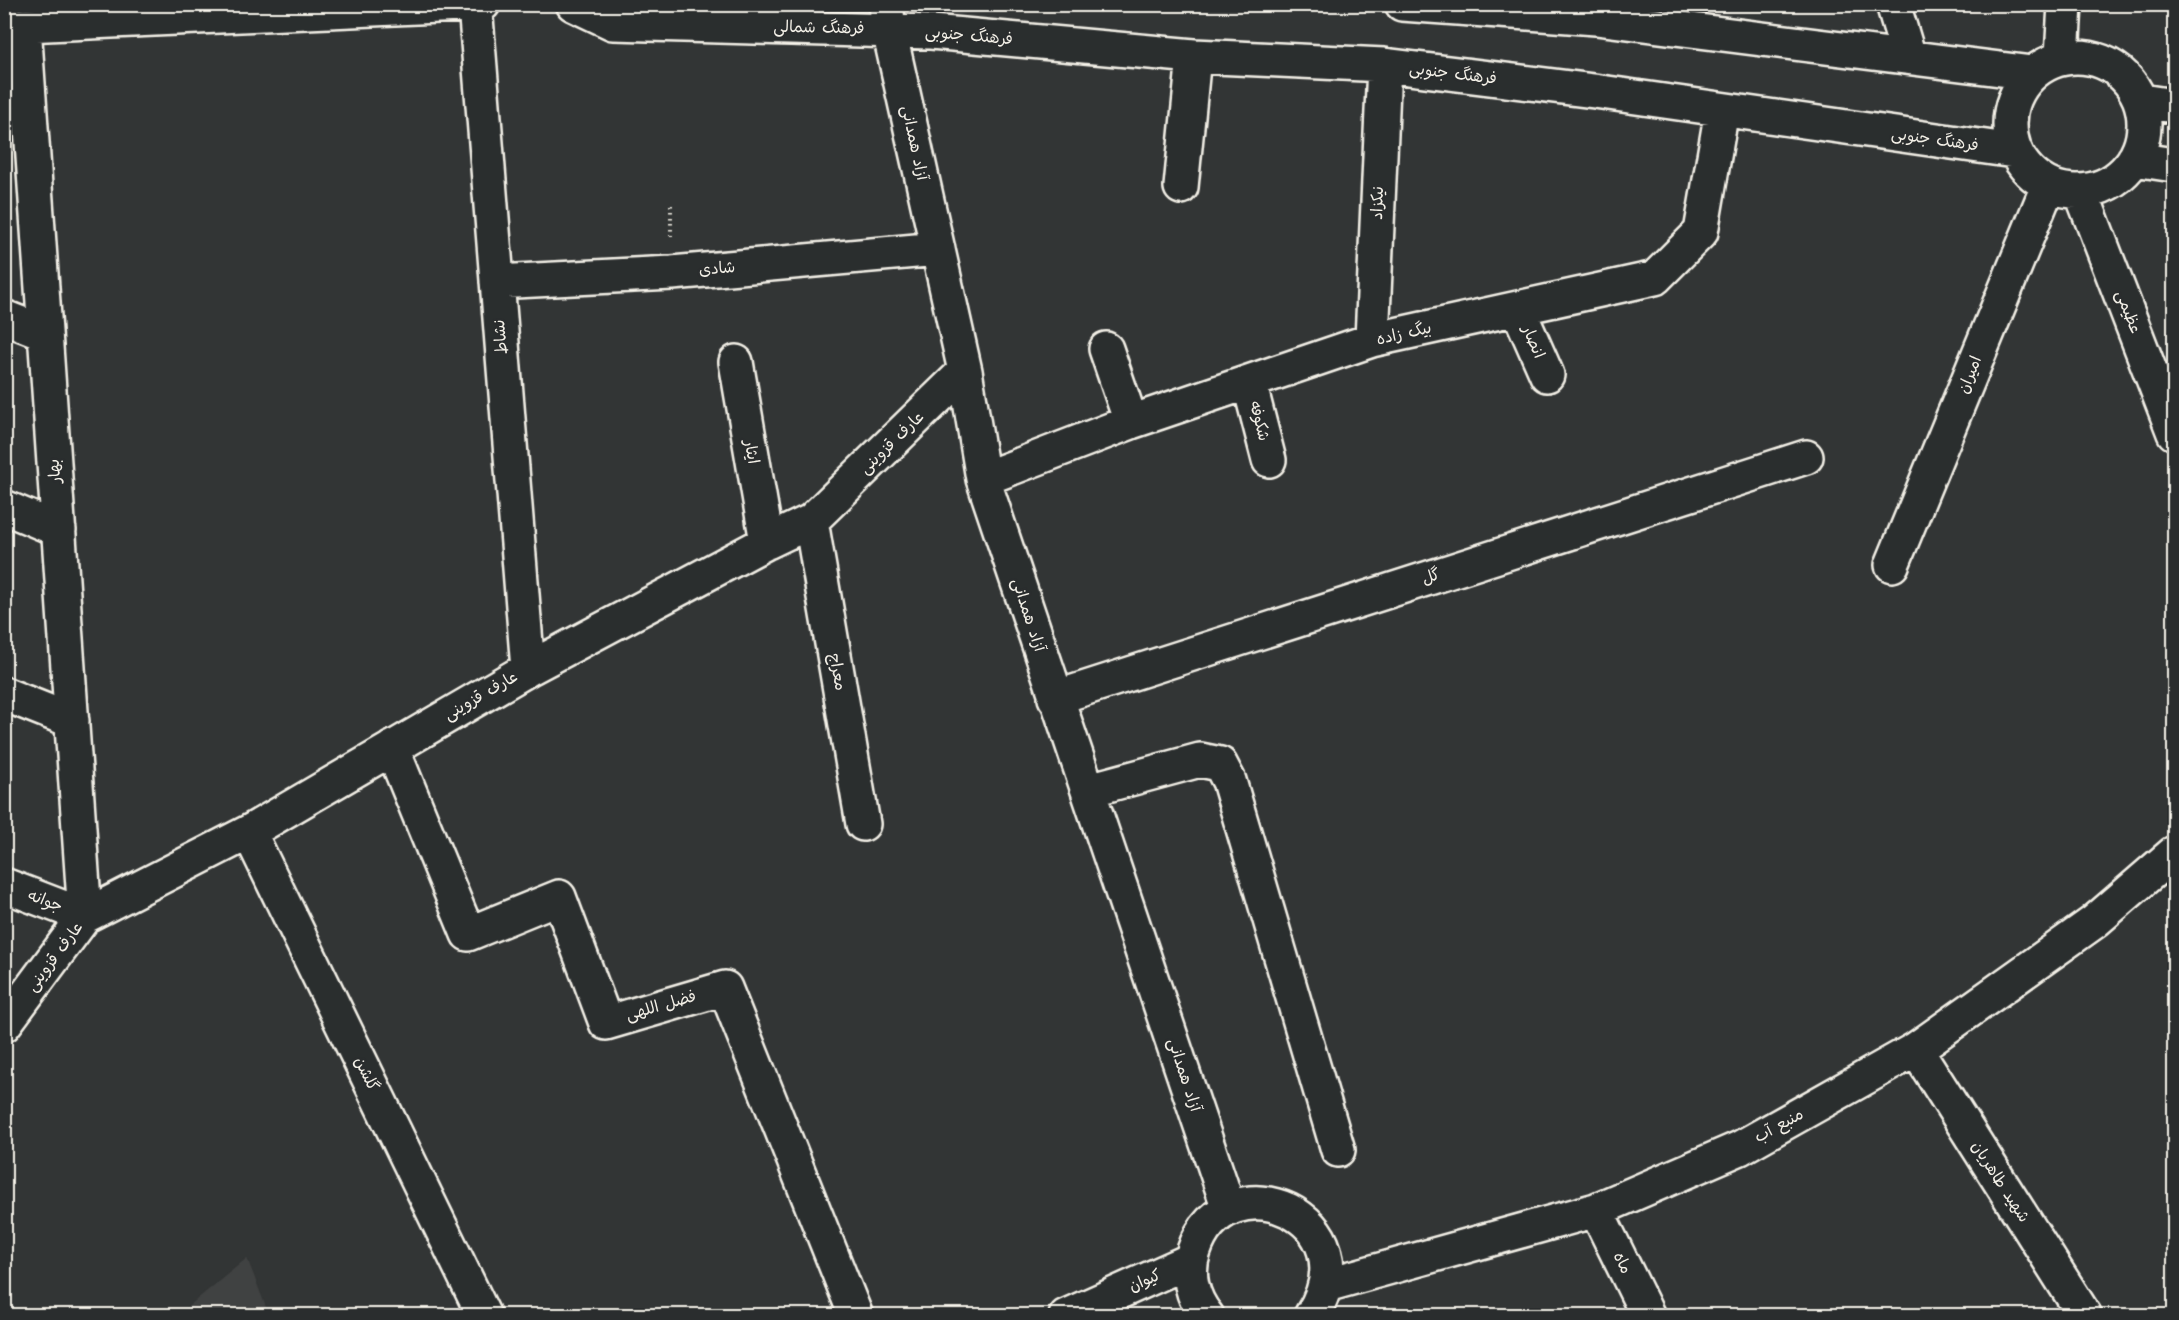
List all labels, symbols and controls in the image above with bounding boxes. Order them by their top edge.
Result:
street label: فرهنگ شمالی [773,15,865,41]
street label: فرهنگ جنوبی [924,20,1014,52]
street label: فرهنگ جنوبی [1408,56,1498,92]
street label: آزاد همدانی [894,103,934,184]
street label: فرهنگ جنوبی [1890,121,1980,159]
street label: نیکزاد [1365,186,1391,220]
street label: شادی [698,255,736,283]
street label: عظیمی [2108,287,2148,337]
street label: بیگ زاده [1374,316,1434,352]
street label: نشاط [487,319,515,355]
street label: انصار [1514,320,1551,363]
street label: امیران [1951,352,1989,398]
street label: شکوفه [1242,398,1276,444]
street label: عارف قزوینی [854,406,930,480]
street label: ایثار [736,436,765,466]
street label: بهار [42,458,68,486]
street label: گل [1418,562,1444,592]
street label: آزاد همدانی [1004,575,1052,656]
street label: معراج [821,651,853,693]
street label: عارف قزوینی [439,665,523,727]
street label: جوانه [24,883,66,919]
street label: عارف قزوینی [20,917,90,997]
street label: فضل اللهی [623,984,699,1028]
street label: آزاد همدانی [1160,1035,1208,1116]
street label: گلشن [347,1052,385,1096]
street label: منبع آب [1750,1102,1808,1150]
street label: شهید طاهریان [1964,1136,2036,1228]
street label: ماه [1606,1248,1638,1278]
street label: کیوان [1125,1263,1165,1299]

